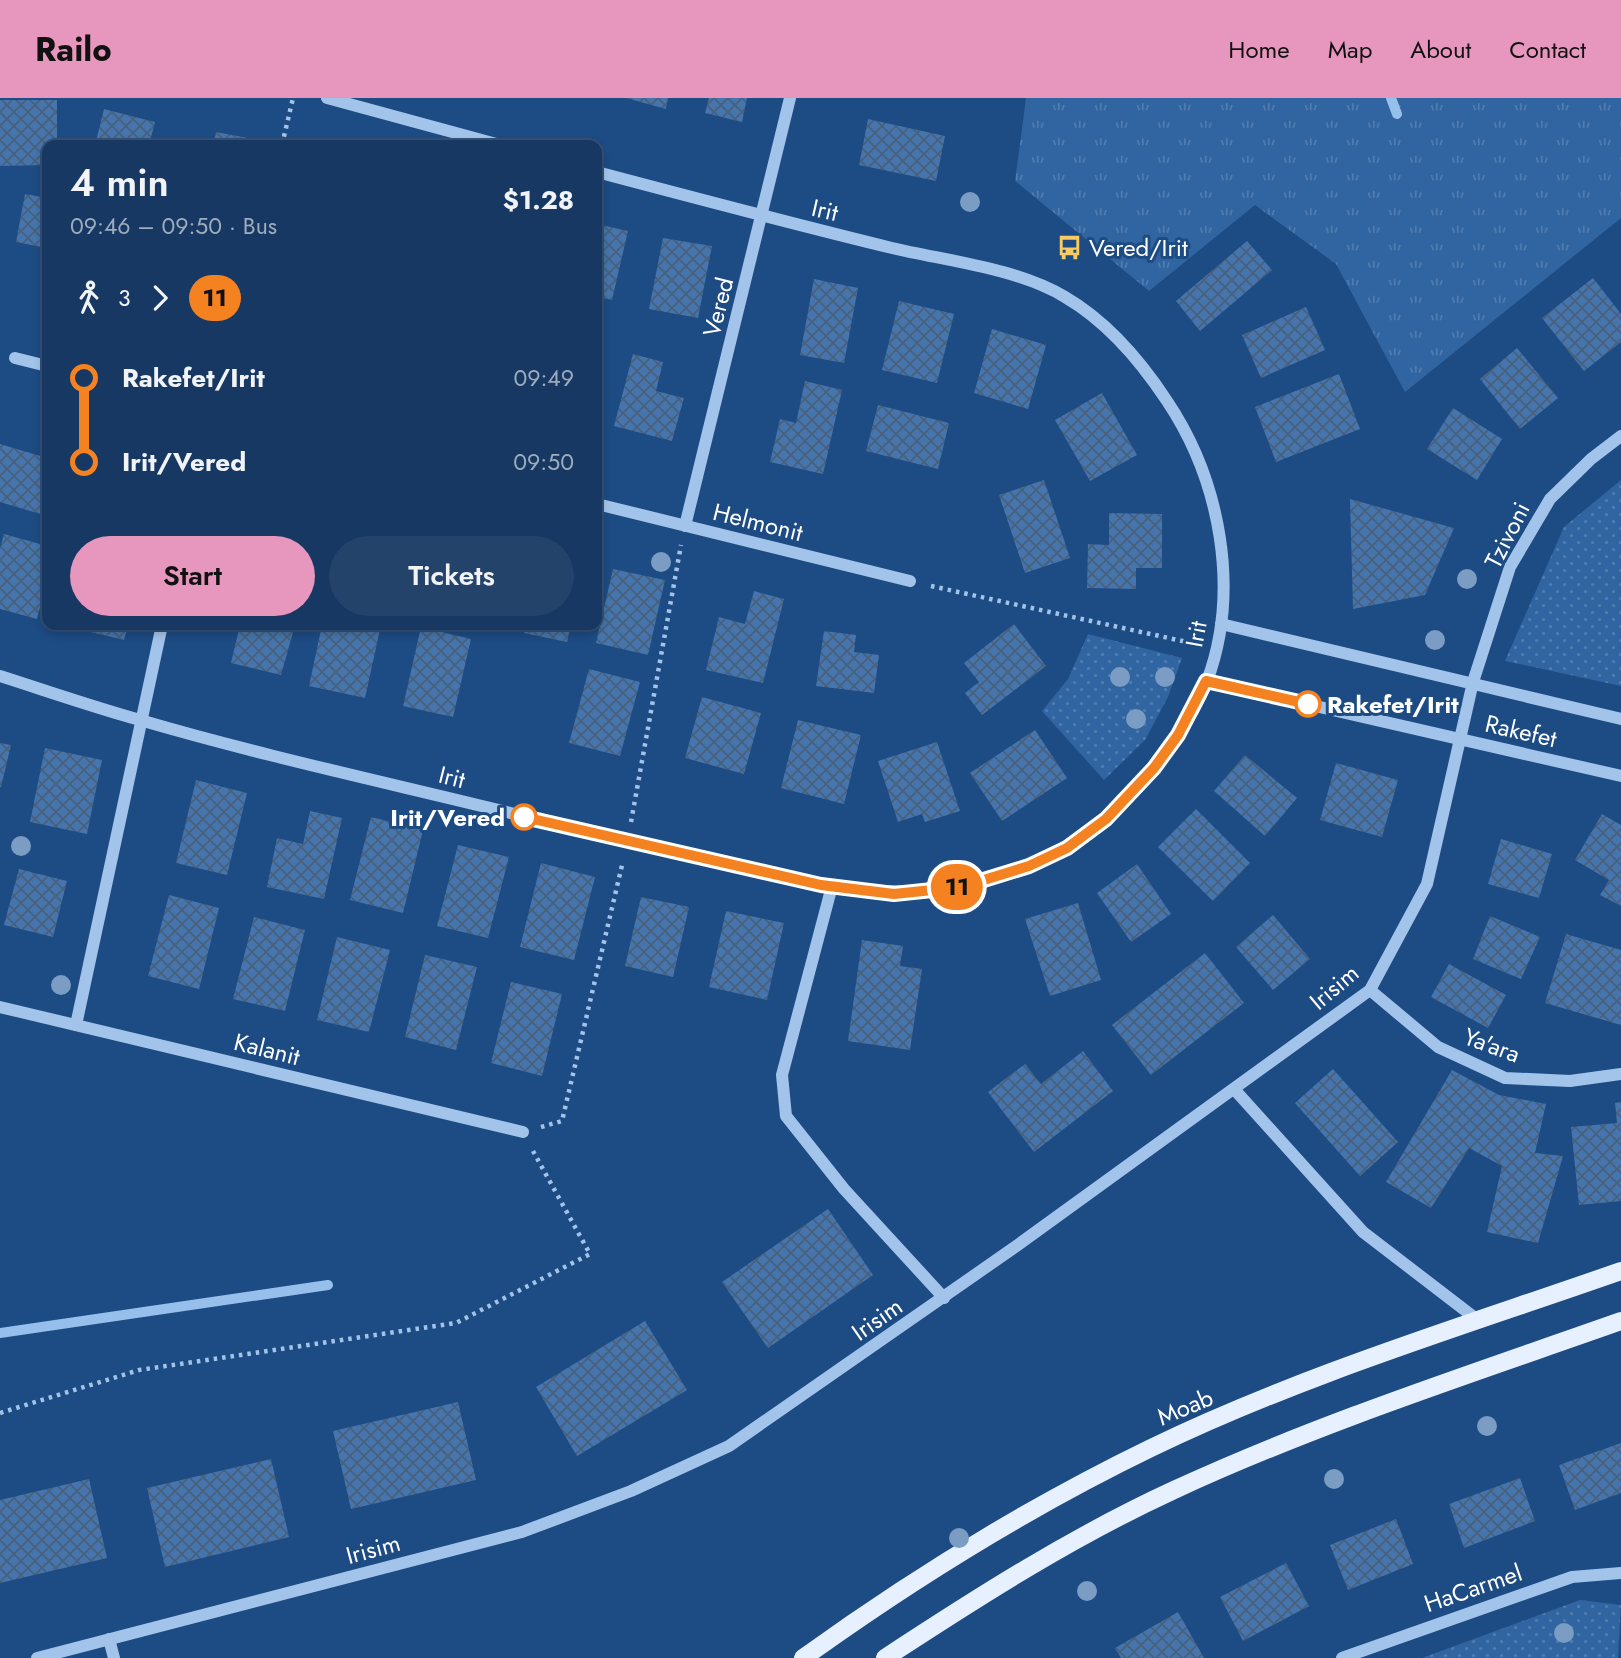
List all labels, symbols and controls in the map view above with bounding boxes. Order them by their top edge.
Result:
text: Railo [35,26,112,73]
text: Home [1228,32,1290,67]
text: Map [1328,32,1372,67]
text: About [1410,32,1471,67]
text: Contact [1509,32,1586,67]
text: 4 min [70,155,169,210]
text: $1.28 [503,181,574,219]
street label: Irit [808,190,842,230]
text: 09:46 – 09:50 · Bus [70,209,277,243]
place label: Vered/Irit [1089,230,1188,265]
bus stop icon: Vered/Irit [1055,233,1083,261]
street label: Vered [694,274,742,340]
icon: walk [70,279,108,317]
icon: forward [141,279,179,317]
text: 11 [203,280,227,315]
text: 3 [118,281,131,315]
text: Rakefet/Irit [122,359,265,397]
text: 09:49 [513,361,574,395]
text: Irit/Vered [122,443,246,481]
text: 09:50 [513,445,574,479]
street label: Helmonit [709,494,807,550]
street label: Tzivoni [1476,496,1538,574]
button: Start [70,536,315,616]
button: Tickets [329,536,574,616]
street label: Irit [1176,618,1216,650]
place label: Rakefet/Irit [1327,687,1459,722]
marker: Rakefet/Irit [1295,691,1321,717]
street label: Rakefet [1482,706,1561,756]
street label: Irit [435,757,469,797]
place label: Irit/Vered [390,800,505,835]
marker: Irit/Vered [511,804,537,830]
line badge: 11 [926,864,988,910]
text: 11 [945,869,969,904]
street label: Irisim [1302,956,1366,1018]
street label: Ya'ara [1459,1019,1525,1071]
street label: Kalanit [230,1024,304,1074]
street label: Irisim [844,1289,910,1349]
street label: Moab [1152,1380,1218,1434]
street label: Irisim [342,1525,404,1573]
street label: HaCarmel [1419,1555,1527,1621]

